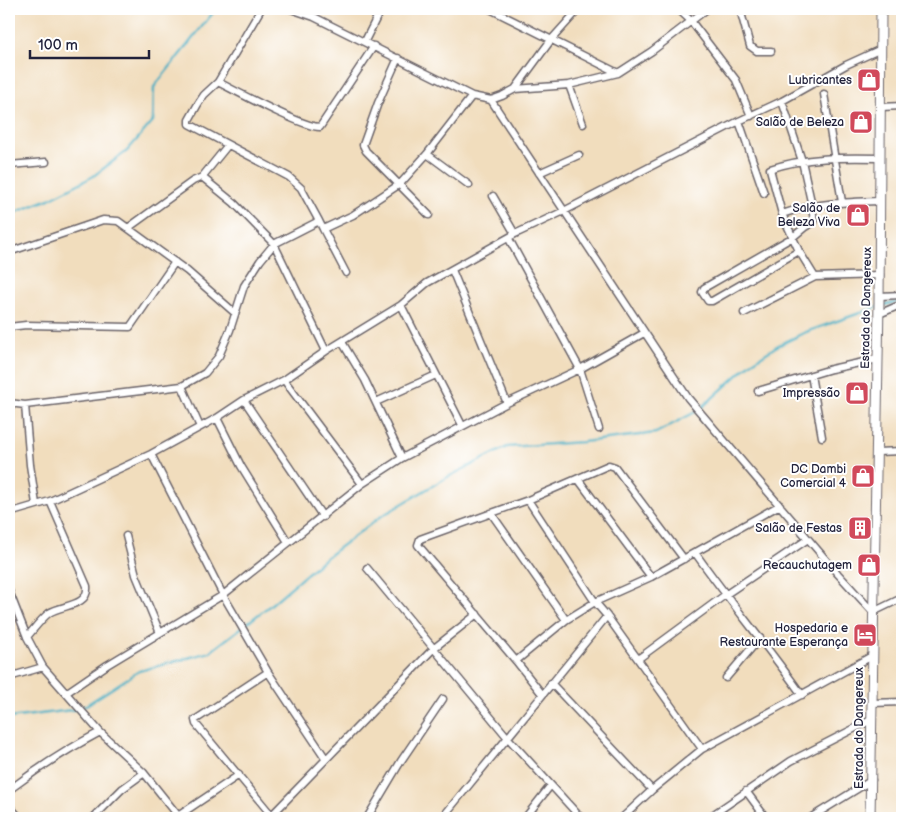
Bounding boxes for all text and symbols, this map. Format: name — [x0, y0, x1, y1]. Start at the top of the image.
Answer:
scale bar — [30, 28, 149, 60]
text: 100 m — [38, 36, 78, 55]
shop icon: Lubricantes — [856, 67, 882, 93]
place label: Lubricantes — [788, 73, 852, 88]
shop icon: Salão de Beleza — [848, 109, 874, 135]
place label: Salão de Beleza — [756, 115, 844, 130]
place label: Salão de Beleza Viva — [777, 201, 840, 230]
shop icon: Salão de Beleza Viva — [845, 202, 871, 228]
street label: Estrada do Dangereux — [858, 247, 875, 369]
shop icon: Impressão — [844, 380, 870, 406]
place label: Impressão — [783, 386, 840, 401]
place label: DC Dambi Comercial 4 — [780, 462, 847, 491]
shop icon: DC Dambi Comercial 4 — [850, 463, 876, 489]
building icon: Salão de Festas — [847, 515, 873, 541]
place label: Salão de Festas — [755, 521, 842, 536]
shop icon: Recauchutagem — [856, 552, 882, 578]
place label: Recauchutagem — [763, 558, 852, 573]
place label: Hospedaria e Restaurante Esperança — [720, 621, 848, 650]
hotel icon: Hospedaria e Restaurante Esperança — [852, 622, 878, 648]
street label: Estrada do Dangereux — [852, 667, 867, 789]

